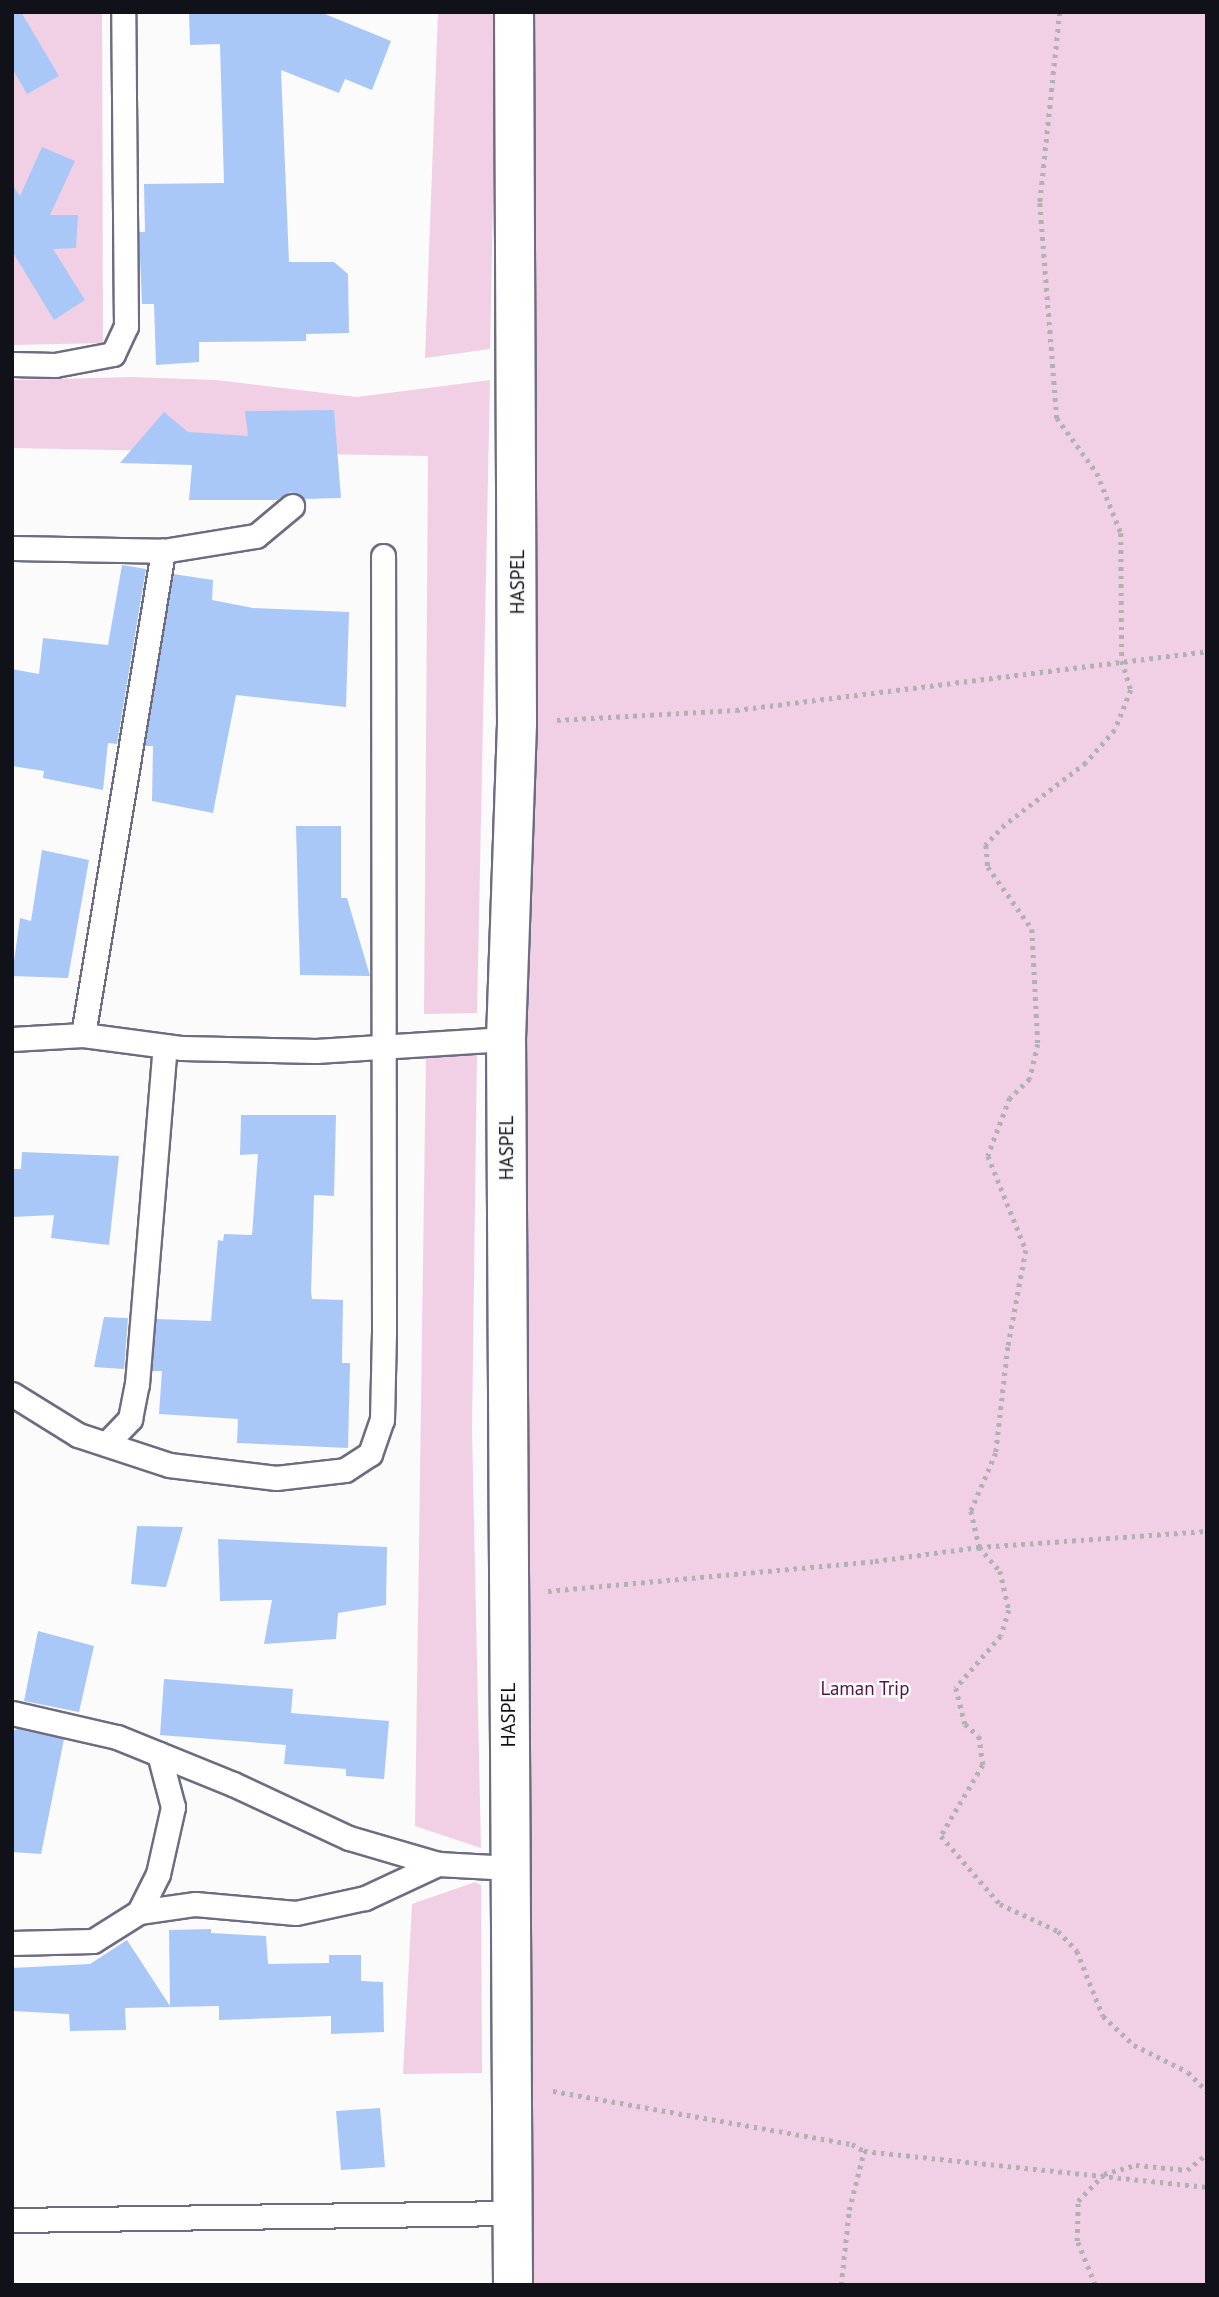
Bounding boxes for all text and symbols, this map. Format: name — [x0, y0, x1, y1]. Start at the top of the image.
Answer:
street label: HASPEL — [507, 550, 529, 614]
street label: HASPEL — [496, 1116, 518, 1180]
park label: Laman Trip — [820, 1678, 910, 1700]
street label: HASPEL — [498, 1683, 520, 1747]

